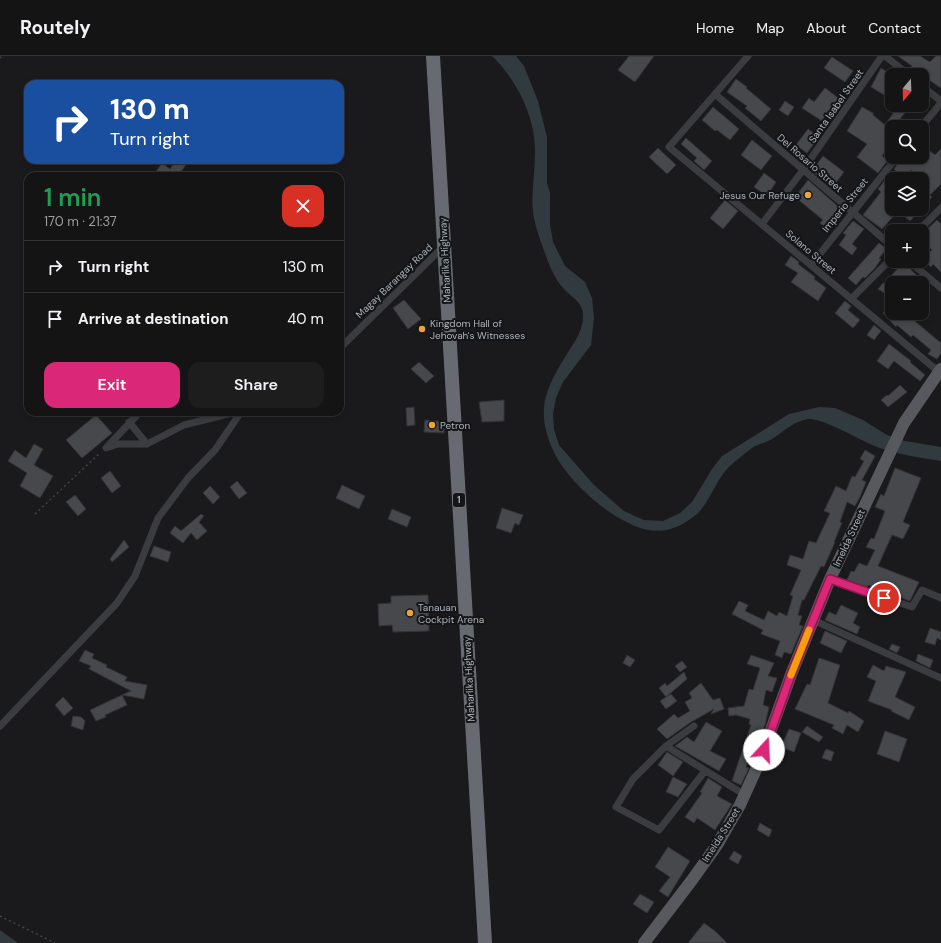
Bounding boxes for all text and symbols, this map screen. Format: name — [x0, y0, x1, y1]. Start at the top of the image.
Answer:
text: Routely — [20, 15, 91, 40]
text: Home — [696, 19, 734, 37]
text: Map — [756, 19, 784, 37]
text: About — [806, 19, 846, 37]
text: Contact — [868, 19, 921, 37]
street label: Santa Isabel Street — [806, 67, 866, 145]
north arrow — [885, 68, 929, 112]
map controls — [885, 68, 929, 320]
text: 130 m — [110, 91, 190, 128]
icon: right — [44, 96, 96, 148]
button: search — [885, 120, 929, 164]
text: Turn right — [110, 127, 190, 151]
street label: Del Rosario Street — [775, 131, 845, 195]
button: layers — [885, 172, 929, 216]
street label: Imperio Street — [819, 175, 871, 235]
text: 1 min — [44, 182, 101, 213]
button: close — [282, 185, 324, 227]
place label: Jesus Our Refuge — [720, 189, 800, 202]
marker: Jesus Our Refuge — [803, 190, 813, 200]
text: 170 m · 21:37 — [44, 213, 117, 230]
street label: Maharlika Highway — [436, 217, 454, 303]
button: + — [885, 224, 929, 268]
street label: Solano Street — [783, 227, 839, 277]
street label: Magay Barangay Road — [353, 241, 435, 321]
icon: right — [44, 256, 66, 278]
text: Turn right — [78, 257, 149, 277]
text: 130 m — [283, 257, 324, 277]
button: − — [885, 276, 929, 320]
icon: arrive — [44, 308, 66, 330]
text: Arrive at destination — [78, 309, 229, 329]
text: 40 m — [287, 309, 324, 329]
place label: Kingdom Hall of Jehovah's Witnesses — [430, 317, 525, 342]
marker: Kingdom Hall of Jehovah's Witnesses — [417, 324, 427, 334]
button: Exit — [44, 362, 180, 408]
button: Share — [188, 362, 324, 408]
place label: Petron — [440, 419, 470, 432]
marker: Petron — [427, 420, 437, 430]
road number: 1 — [453, 493, 465, 507]
street label: Imelda Street — [830, 507, 868, 569]
pin — [867, 581, 901, 615]
icon: arrive — [873, 587, 895, 609]
place label: Tanauan Cockpit Arena — [418, 601, 484, 626]
marker: Tanauan Cockpit Arena — [405, 608, 415, 618]
street label: Maharlika Highway — [460, 636, 478, 722]
position arrow — [743, 729, 785, 771]
street label: Imelda Street — [699, 805, 743, 865]

